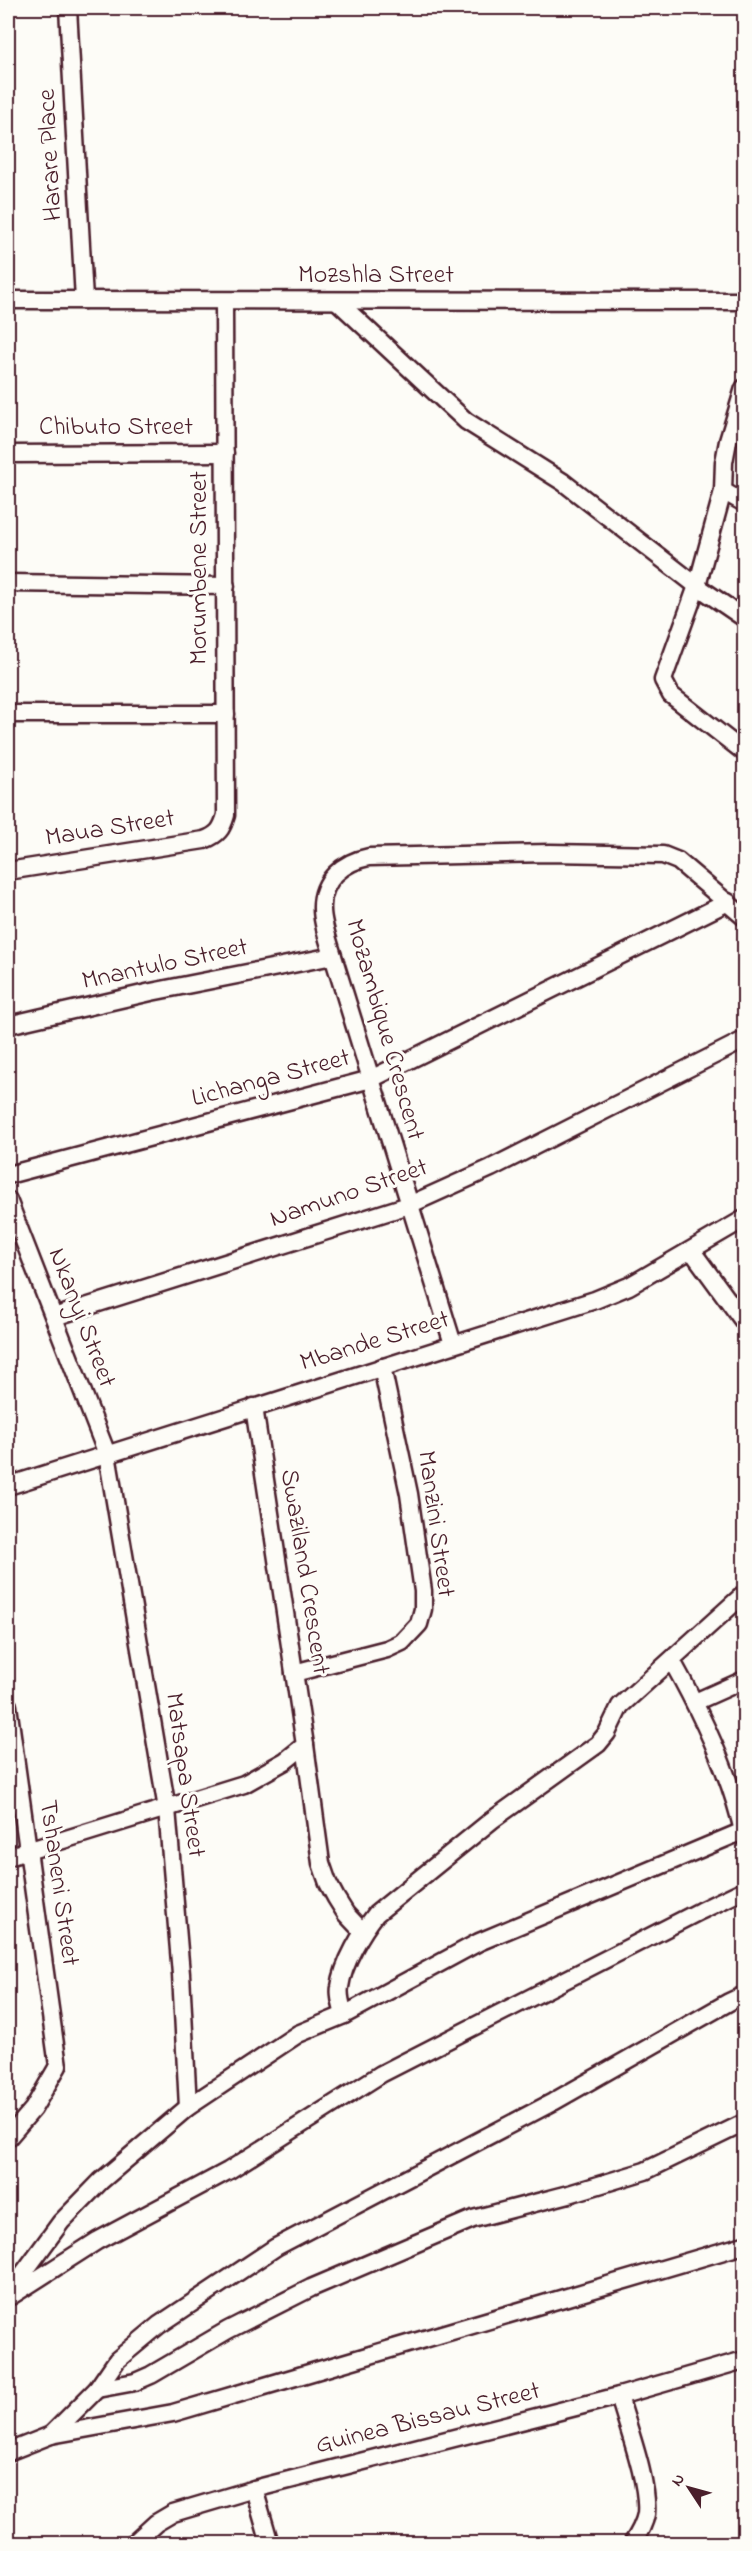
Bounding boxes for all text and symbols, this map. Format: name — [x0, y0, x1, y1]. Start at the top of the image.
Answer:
street label: Harare Place — [29, 87, 73, 222]
street label: Mozshla Street — [298, 257, 454, 295]
street label: Chibuto Street — [39, 409, 193, 447]
street label: Morumbene Street — [181, 471, 219, 665]
street label: Maua Street — [42, 800, 178, 858]
street label: Mozambique Crescent — [334, 915, 434, 1145]
street label: Mnantulo Street — [78, 929, 252, 1001]
street label: Lichanga Street — [187, 1040, 355, 1118]
street label: Namuno Street — [265, 1149, 433, 1239]
street label: Nkanyi Street — [37, 1243, 125, 1394]
street label: Mbande Street — [295, 1301, 455, 1383]
street label: Manzini Street — [406, 1448, 464, 1600]
street label: Swaziland Crescent — [269, 1466, 339, 1678]
street label: Matsapa Street — [154, 1690, 214, 1860]
street label: Tshaneni Street — [28, 1798, 88, 1969]
street label: Guinea Bissau Street — [312, 2373, 545, 2465]
north arrow — [659, 2458, 719, 2518]
text: N — [666, 2469, 691, 2492]

